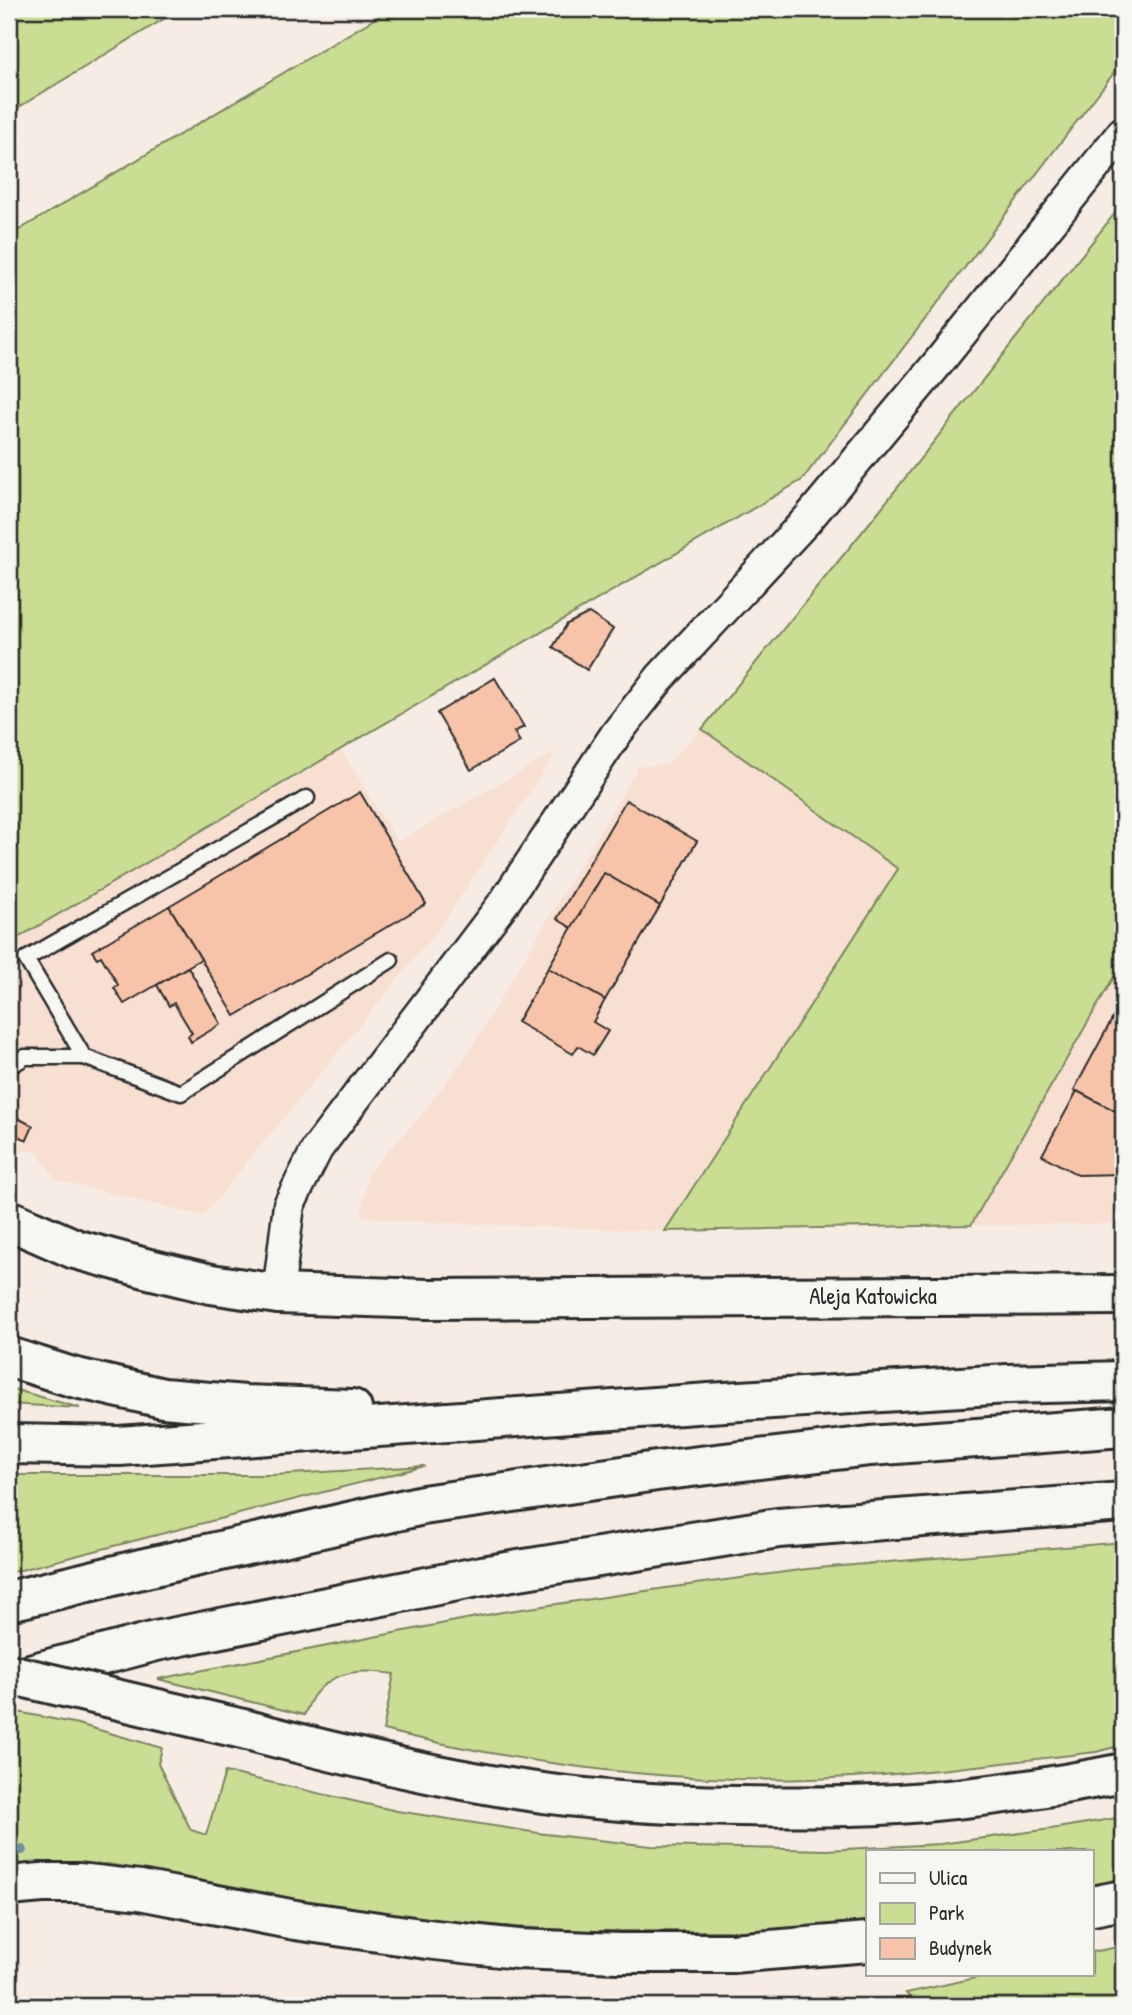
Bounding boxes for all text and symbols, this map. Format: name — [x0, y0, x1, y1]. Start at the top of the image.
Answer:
street label: Aleja Katowicka — [809, 1280, 937, 1311]
legend — [866, 1850, 1094, 1976]
text: Ulica — [929, 1863, 967, 1892]
text: Park — [929, 1898, 964, 1927]
text: Budynek — [929, 1933, 992, 1962]

